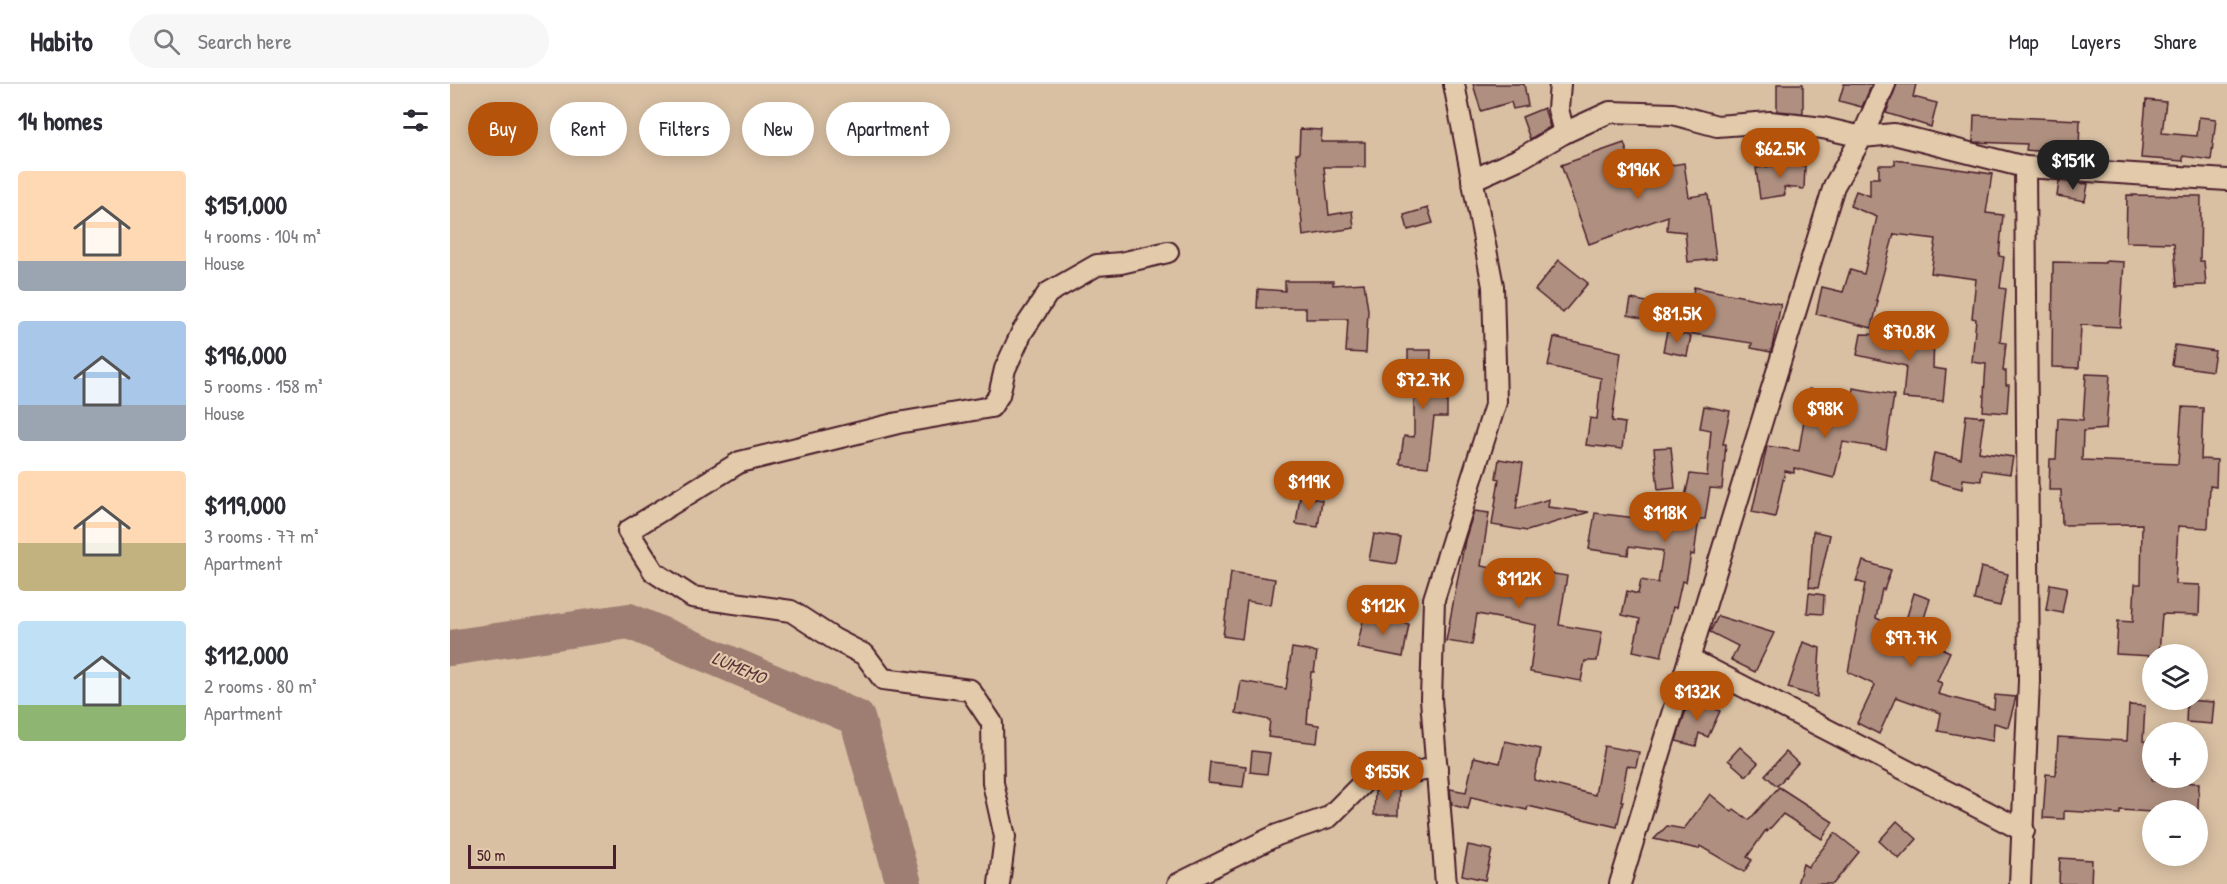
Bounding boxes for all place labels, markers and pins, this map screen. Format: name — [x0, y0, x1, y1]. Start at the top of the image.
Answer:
pin: $62.5K — [1731, 128, 1829, 179]
pin: $151K — [2031, 140, 2115, 191]
pin: $196K — [1596, 149, 1680, 200]
pin: $81.5K — [1628, 293, 1726, 344]
pin: $70.8K — [1860, 311, 1958, 362]
pin: $72.7K — [1374, 359, 1472, 410]
pin: $98K — [1789, 388, 1861, 439]
pin: $119K — [1267, 461, 1351, 512]
pin: $118K — [1623, 492, 1707, 543]
pin: $112K — [1477, 558, 1561, 609]
pin: $112K — [1341, 585, 1425, 636]
pin: $97.7K — [1862, 617, 1960, 668]
pin: $132K — [1655, 671, 1739, 722]
pin: $155K — [1345, 751, 1429, 802]

